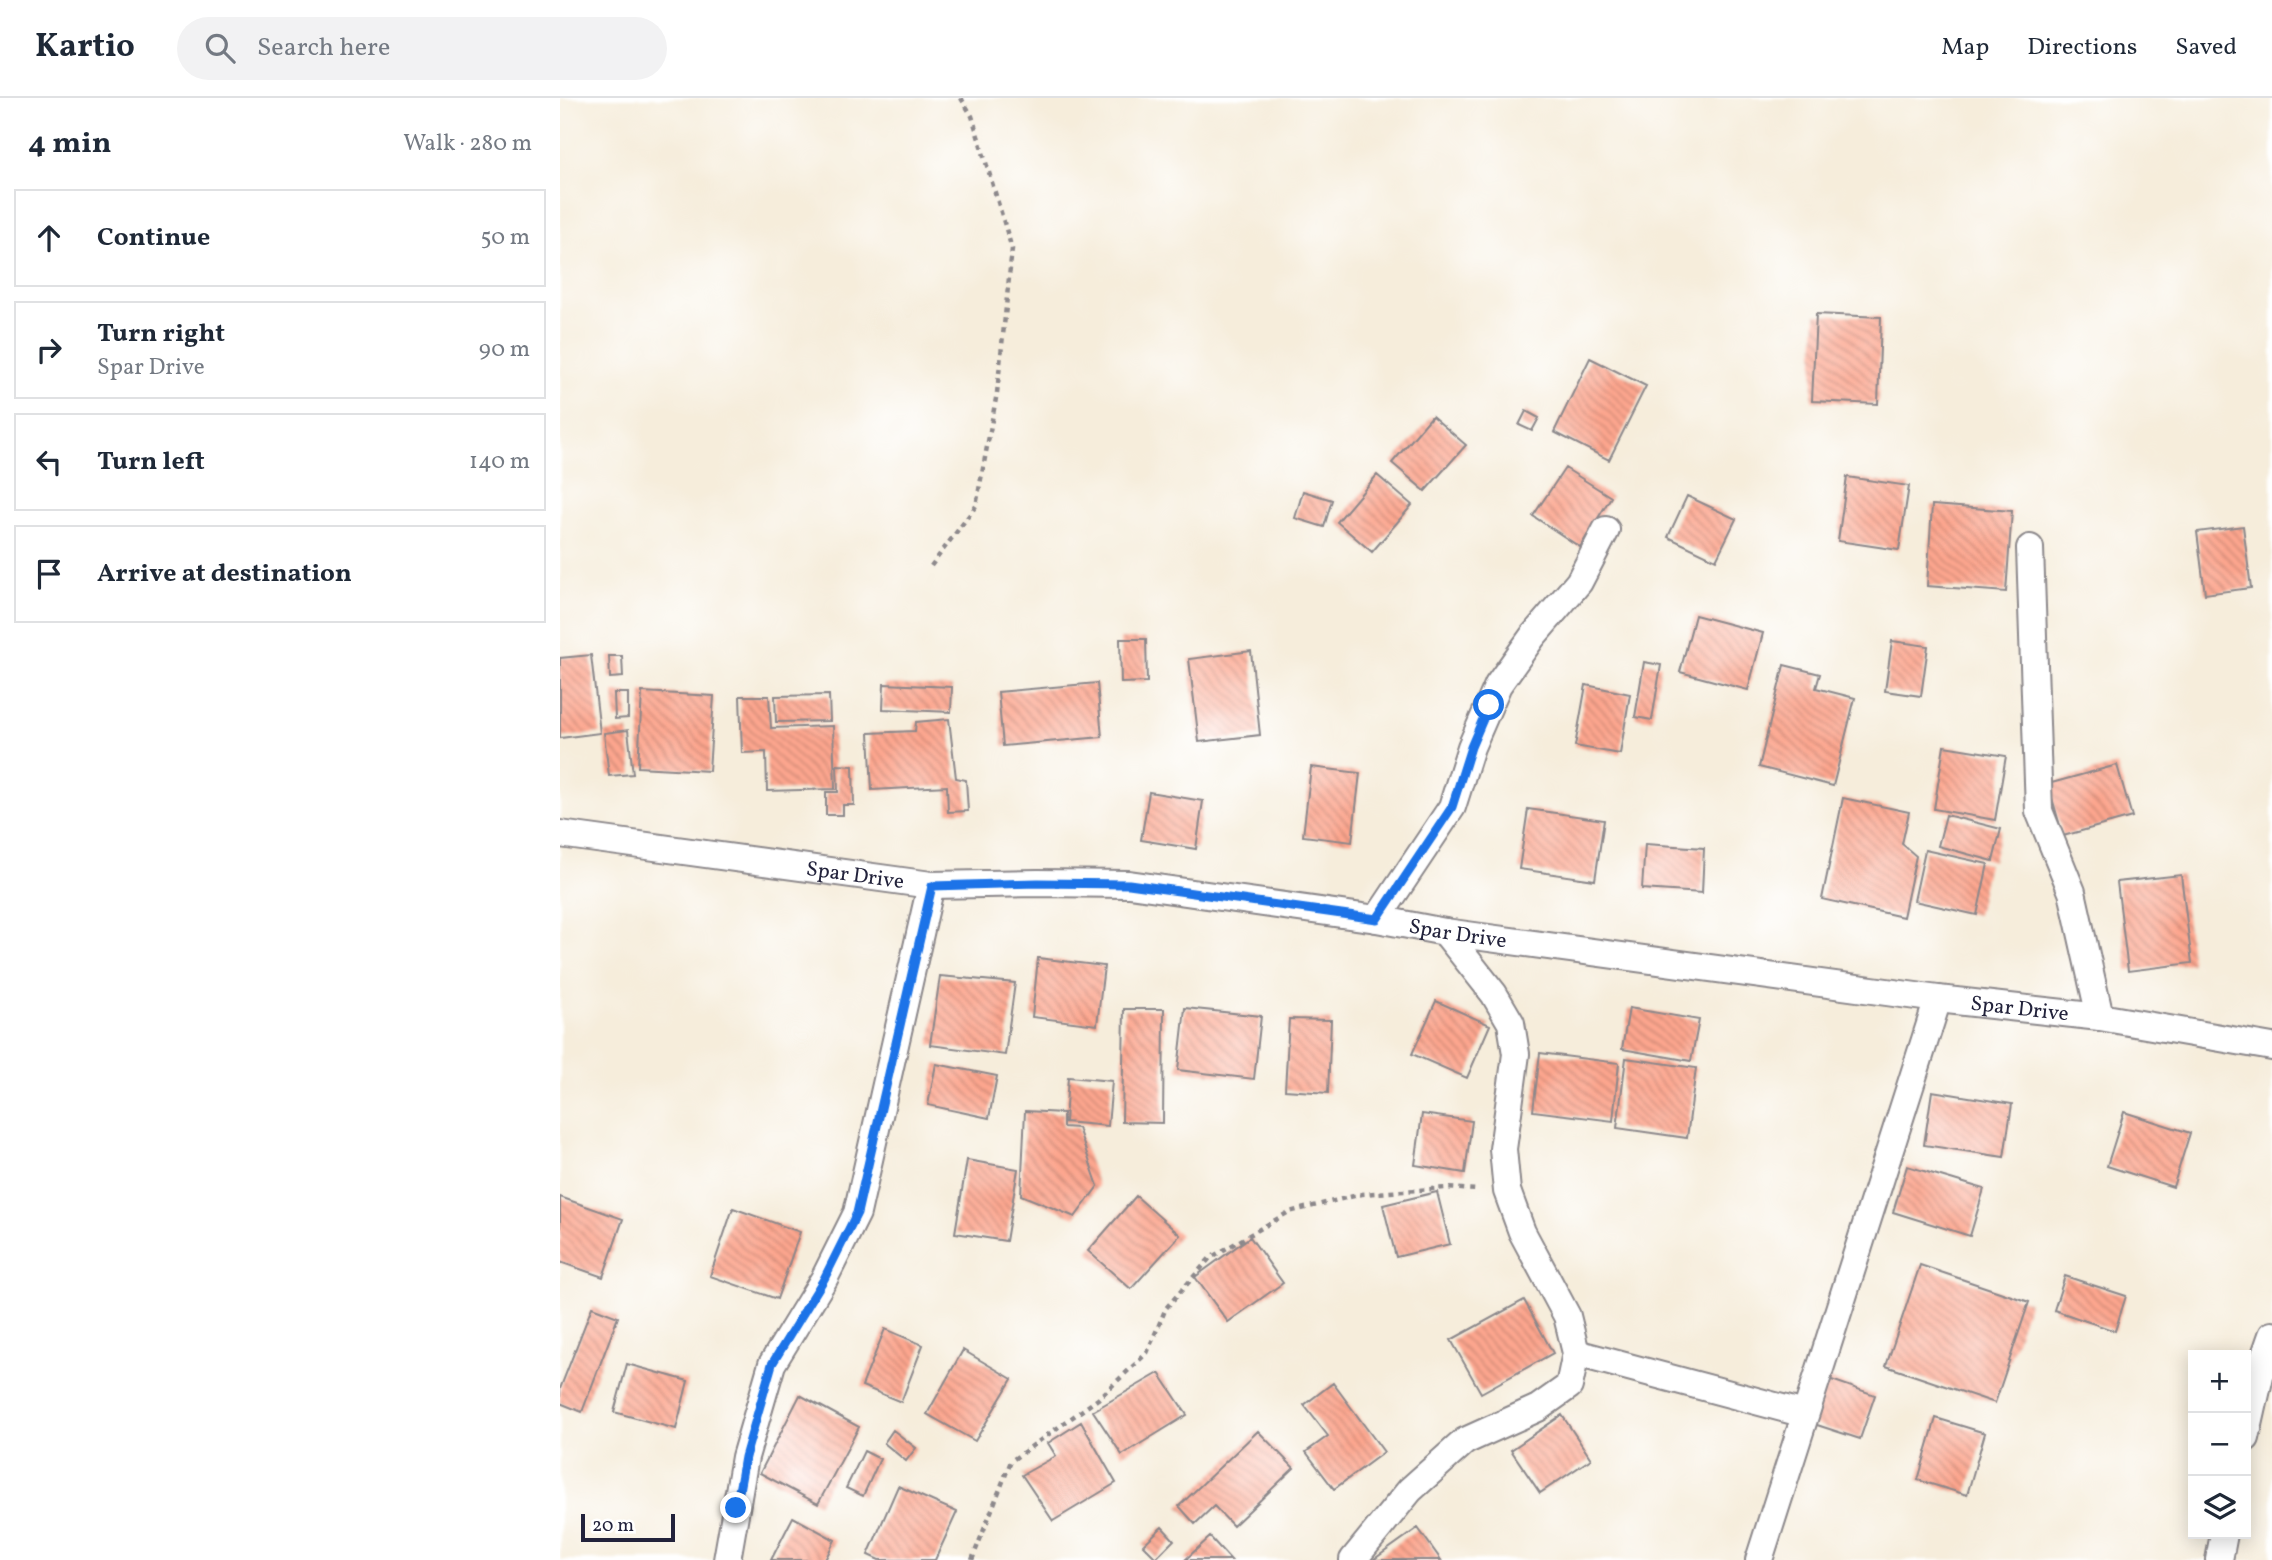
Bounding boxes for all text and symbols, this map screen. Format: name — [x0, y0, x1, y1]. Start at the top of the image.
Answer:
search box — [177, 17, 667, 80]
text: Kartio — [35, 25, 135, 71]
icon: search — [201, 29, 239, 67]
text: Search here — [257, 30, 390, 66]
text: Map — [1941, 31, 1989, 65]
text: Directions — [2027, 31, 2137, 65]
text: Saved — [2175, 31, 2237, 65]
text: 4 min — [28, 123, 112, 165]
text: Walk · 280 m — [403, 128, 532, 160]
icon: ahead — [30, 219, 68, 257]
text: Continue — [97, 220, 210, 256]
text: 50 m — [481, 222, 530, 254]
text: Turn right — [97, 316, 225, 352]
icon: right — [30, 331, 68, 369]
text: 90 m — [479, 334, 530, 366]
text: Spar Drive — [97, 352, 205, 384]
icon: left — [30, 443, 68, 481]
text: Turn left — [97, 444, 205, 480]
text: 140 m — [469, 446, 530, 478]
icon: arrive — [30, 555, 68, 593]
text: Arrive at destination — [97, 556, 352, 592]
route start — [1473, 689, 1504, 720]
street label: Spar Drive — [804, 855, 906, 897]
street label: Spar Drive — [1406, 912, 1508, 956]
street label: Spar Drive — [1969, 990, 2070, 1029]
map controls — [2188, 1350, 2251, 1539]
button: + — [2188, 1350, 2251, 1413]
button: − — [2188, 1413, 2251, 1476]
button: layers — [2188, 1476, 2251, 1539]
route end — [720, 1492, 751, 1523]
scale bar — [581, 1511, 676, 1543]
text: 20 m — [592, 1513, 634, 1539]

